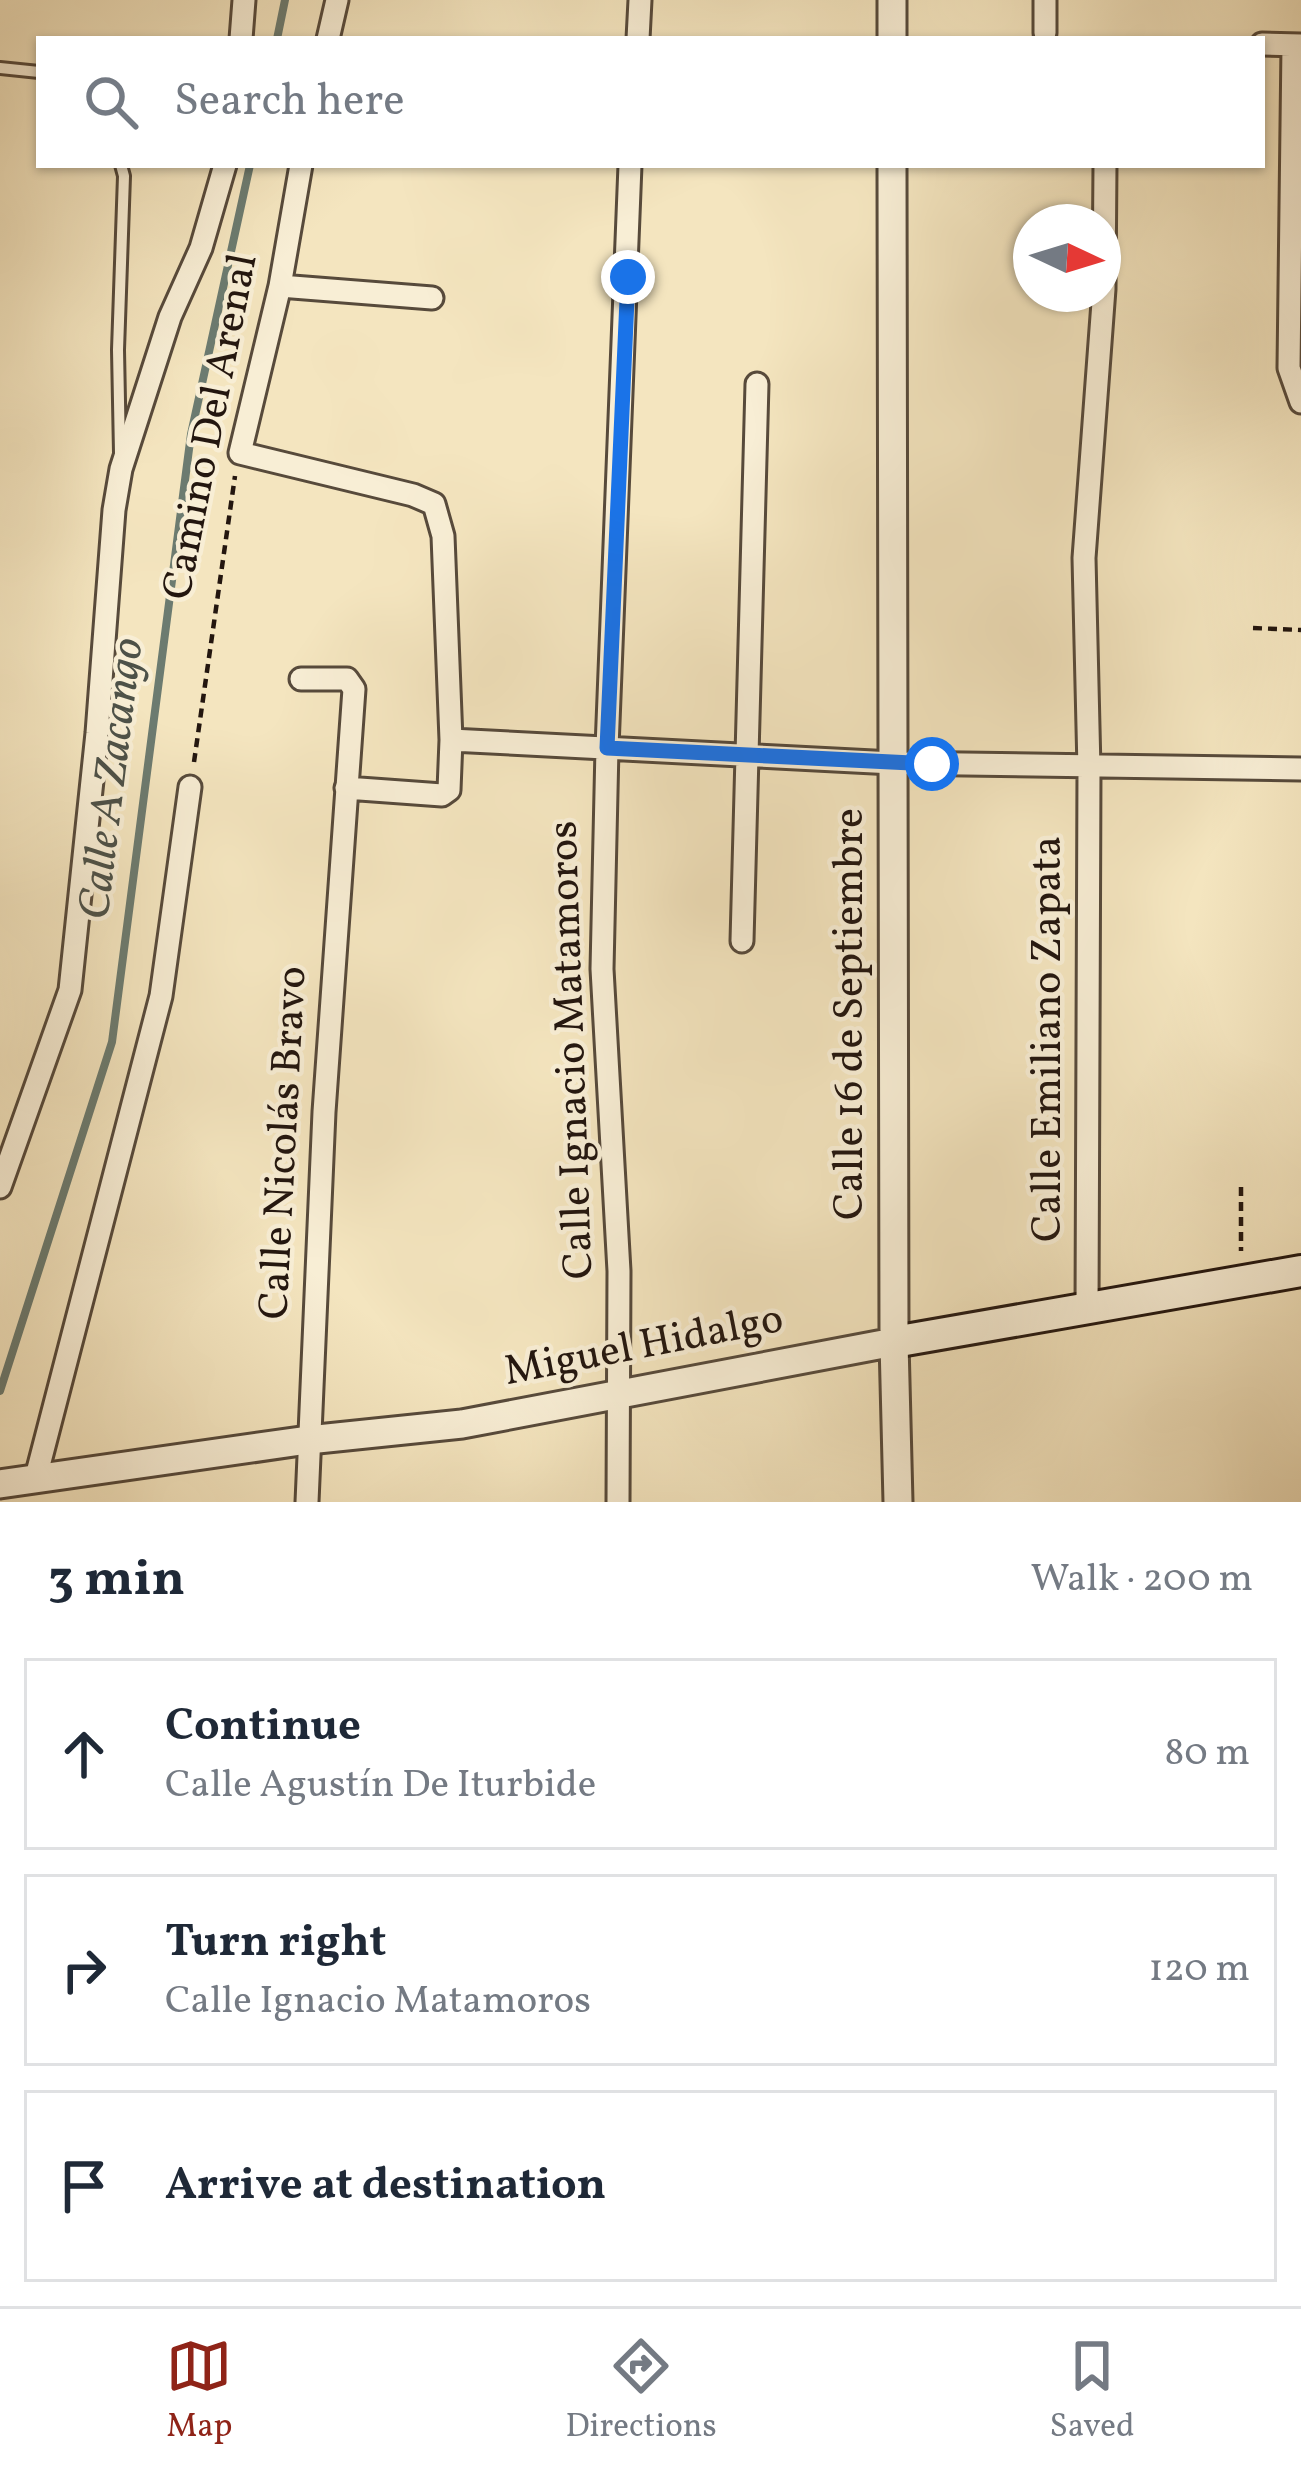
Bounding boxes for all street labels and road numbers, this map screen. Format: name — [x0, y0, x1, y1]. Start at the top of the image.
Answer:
street label: Camino Del Arenal — [150, 249, 274, 605]
street label: Calle 16 de Septiembre — [822, 808, 881, 1220]
street label: Calle Ignacio Matamoros — [536, 820, 610, 1280]
street label: Calle Emiliano Zapata — [1020, 836, 1079, 1242]
street label: Calle Nicolás Bravo — [246, 965, 324, 1321]
street label: Miguel Hidalgo — [499, 1291, 789, 1403]

